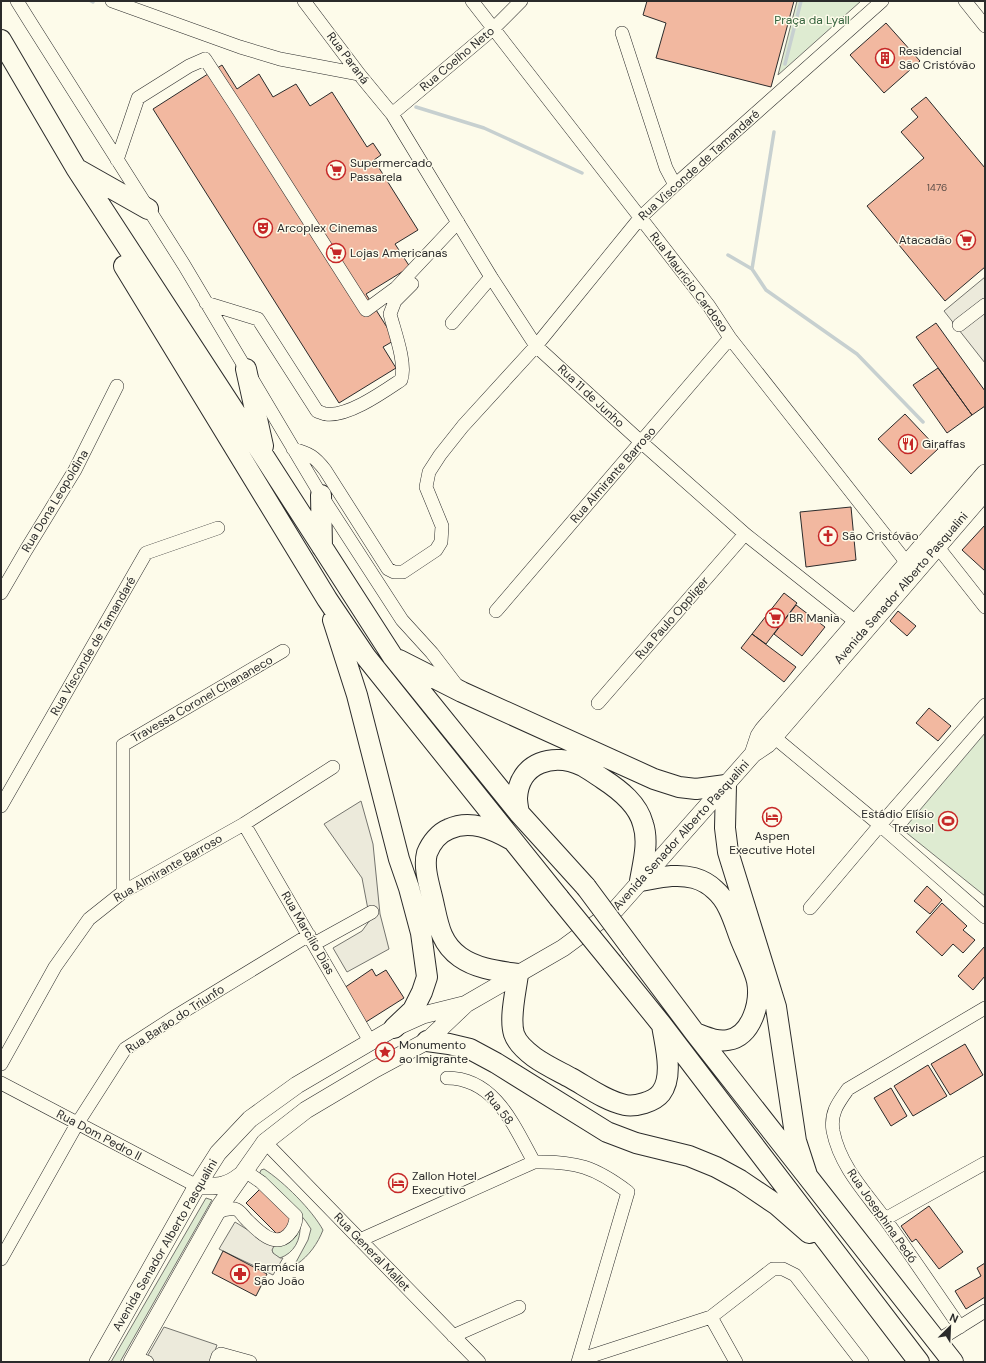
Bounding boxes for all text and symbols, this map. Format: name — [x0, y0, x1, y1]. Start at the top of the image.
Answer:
park label: Praça da Lyall — [774, 12, 850, 28]
street label: Rua Coelho Neto — [416, 23, 498, 95]
street label: Rua Paraná — [323, 29, 373, 87]
place label: Residencial São Cristóvão — [899, 43, 976, 73]
building icon: Residencial São Cristóvão — [874, 47, 896, 69]
street label: Rua Visconde de Tamandaré — [635, 106, 763, 224]
place label: Supermercado Passarela — [350, 155, 432, 185]
supermarket icon: Supermercado Passarela — [325, 159, 347, 181]
house number: 1476 — [927, 181, 947, 194]
theatre icon: Arcoplex Cinemas — [252, 217, 274, 239]
place label: Arcoplex Cinemas — [277, 220, 377, 236]
street label: Rua Maurício Cardoso — [646, 229, 732, 335]
supermarket icon: Atacadão — [955, 229, 977, 251]
place label: Atacadão — [899, 232, 952, 248]
supermarket icon: Lojas Americanas — [325, 242, 347, 264]
place label: Lojas Americanas — [350, 245, 447, 261]
street label: Rua 11 de Junho — [554, 361, 628, 431]
street label: Rua Almirante Barroso — [567, 423, 659, 527]
restaurant icon: Giraffas — [897, 433, 919, 455]
place label: Giraffas — [922, 436, 965, 452]
street label: Rua Dona Leopoldina — [18, 447, 92, 555]
street label: Avenida Senador Alberto Pasqualini — [831, 509, 972, 667]
church icon: São Cristóvão — [817, 525, 839, 547]
place label: São Cristóvão — [842, 528, 919, 544]
street label: Rua Visconde de Tamandaré — [47, 573, 140, 718]
street label: Rua Paulo Oppliger — [632, 573, 713, 663]
supermarket icon: BR Mania — [764, 607, 786, 629]
place label: BR Mania — [789, 610, 839, 626]
street label: Travessa Coronel Chananeco — [128, 652, 276, 746]
street label: Avenida Senador Alberto Pasqualini — [609, 757, 753, 913]
hotel icon: Aspen Executive Hotel — [761, 806, 783, 828]
place label: Estádio Elísio Trevisol — [861, 806, 934, 836]
sports icon: Estádio Elísio Trevisol — [937, 810, 959, 832]
place label: Aspen Executive Hotel — [729, 828, 815, 858]
street label: Rua Almirante Barroso — [111, 830, 225, 906]
street label: Rua Marcílio Dias — [278, 888, 338, 978]
street label: Rua Barão do Triunfo — [123, 981, 227, 1057]
place label: Monumento ao Imigrante — [399, 1037, 468, 1067]
place icon: Monumento ao Imigrante — [374, 1041, 396, 1063]
street label: Rua 58 — [481, 1088, 517, 1128]
street label: Rua Dom Pedro II — [54, 1106, 144, 1164]
street label: Avenida Senador Alberto Pasqualini — [109, 1156, 221, 1334]
street label: Rua Josephina Pedó — [843, 1166, 921, 1266]
place label: Zallon Hotel Executivo — [412, 1168, 477, 1198]
hotel icon: Zallon Hotel Executivo — [387, 1172, 409, 1194]
street label: Rua General Mallet — [330, 1209, 414, 1295]
place label: Farmácia São João — [254, 1259, 305, 1289]
pharmacy icon: Farmácia São João — [229, 1263, 251, 1285]
north arrow — [930, 1307, 970, 1347]
text: N — [948, 1310, 961, 1326]

